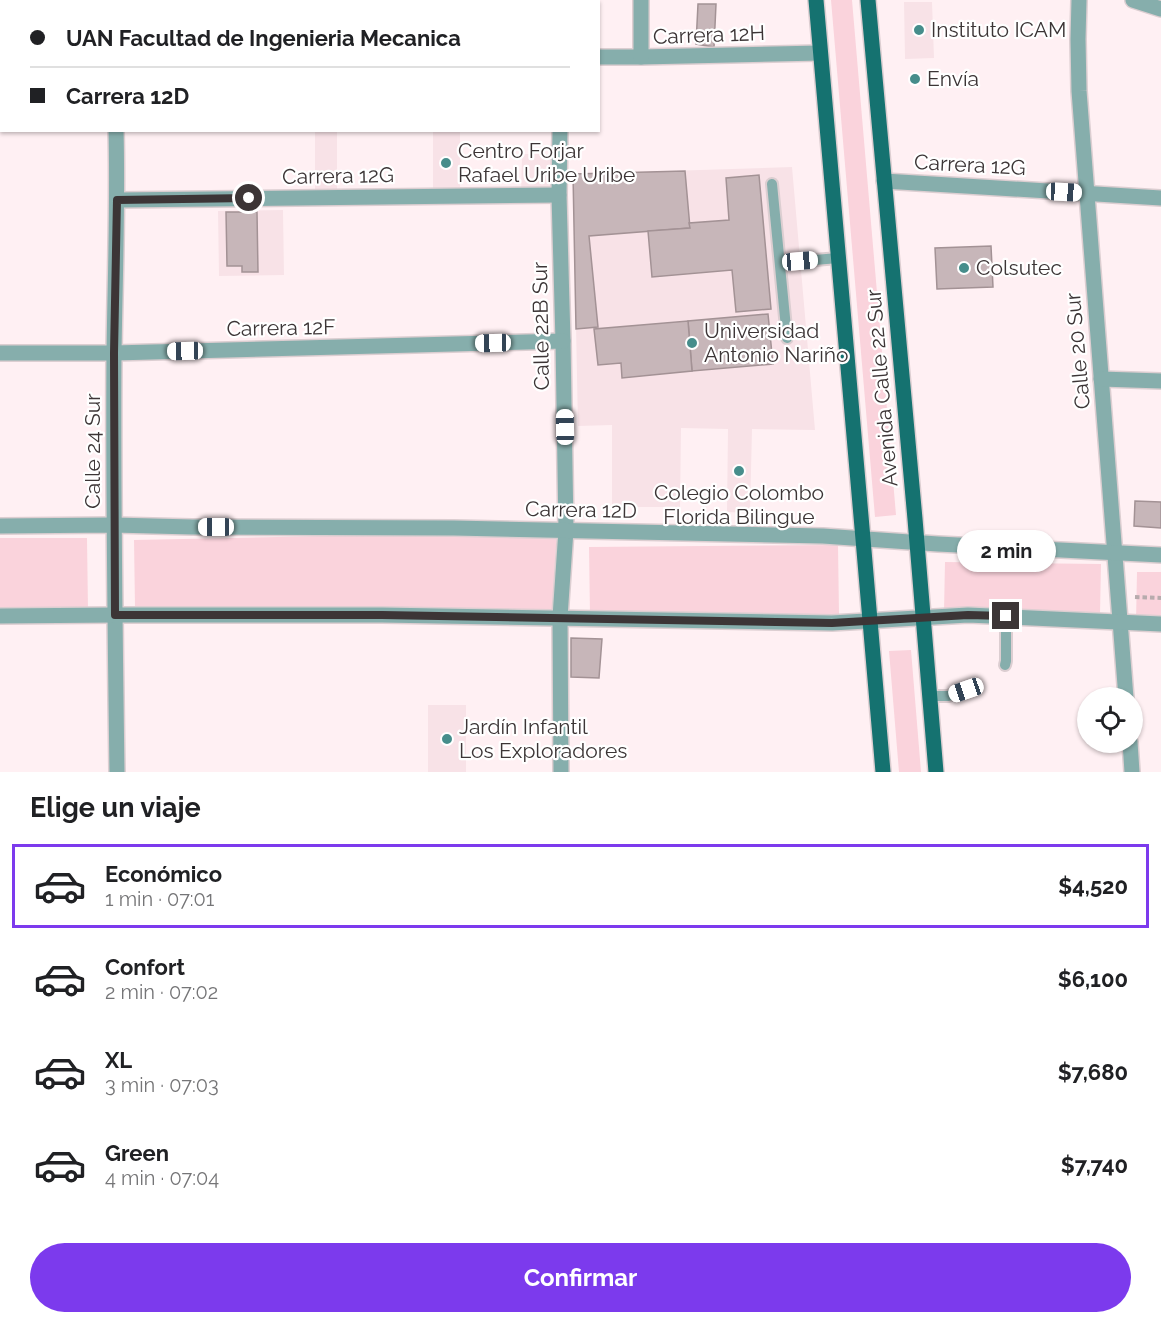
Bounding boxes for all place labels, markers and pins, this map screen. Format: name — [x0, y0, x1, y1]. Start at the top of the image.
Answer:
place label: Instituto ICAM — [931, 17, 1066, 42]
marker: Instituto ICAM — [912, 23, 926, 37]
place label: Envía — [927, 66, 979, 91]
marker: Envía — [908, 72, 922, 86]
place label: Centro Forjar Rafael Uribe Uribe — [458, 138, 635, 187]
marker: Centro Forjar Rafael Uribe Uribe — [439, 156, 453, 170]
place label: Colsutec — [976, 255, 1062, 280]
marker: Colsutec — [957, 261, 971, 275]
place label: Universidad Antonio Nariño — [704, 318, 849, 367]
marker: Universidad Antonio Nariño — [685, 336, 699, 350]
marker: Colegio Colombo Florida Bilingue — [732, 464, 746, 478]
place label: Colegio Colombo Florida Bilingue — [654, 480, 824, 529]
place label: Jardín Infantil Los Exploradores — [459, 714, 627, 763]
marker: Jardín Infantil Los Exploradores — [440, 732, 454, 746]

